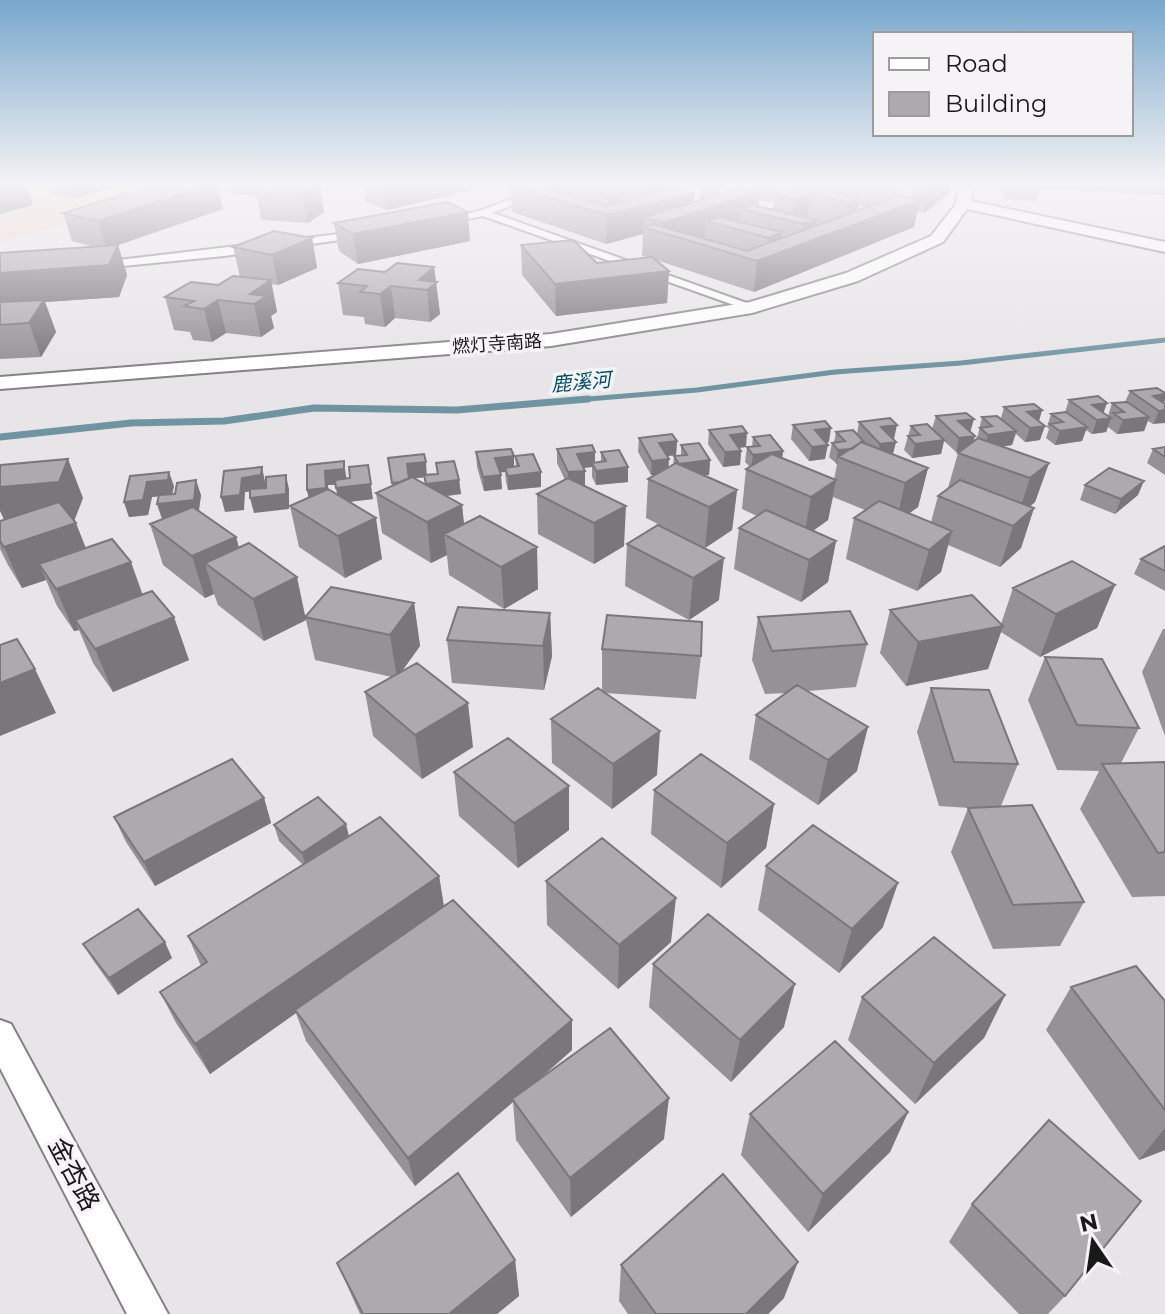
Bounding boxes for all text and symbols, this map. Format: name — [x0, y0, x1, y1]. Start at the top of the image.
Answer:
legend — [873, 32, 1133, 136]
text: Road — [945, 49, 1008, 78]
text: Building — [945, 89, 1048, 118]
street label: 燃灯寺南路 — [451, 330, 543, 358]
water label: 鹿溪河 — [550, 367, 616, 397]
street label: 金杏路 — [42, 1132, 106, 1216]
north arrow — [1053, 1202, 1133, 1282]
text: N — [1077, 1208, 1100, 1238]

